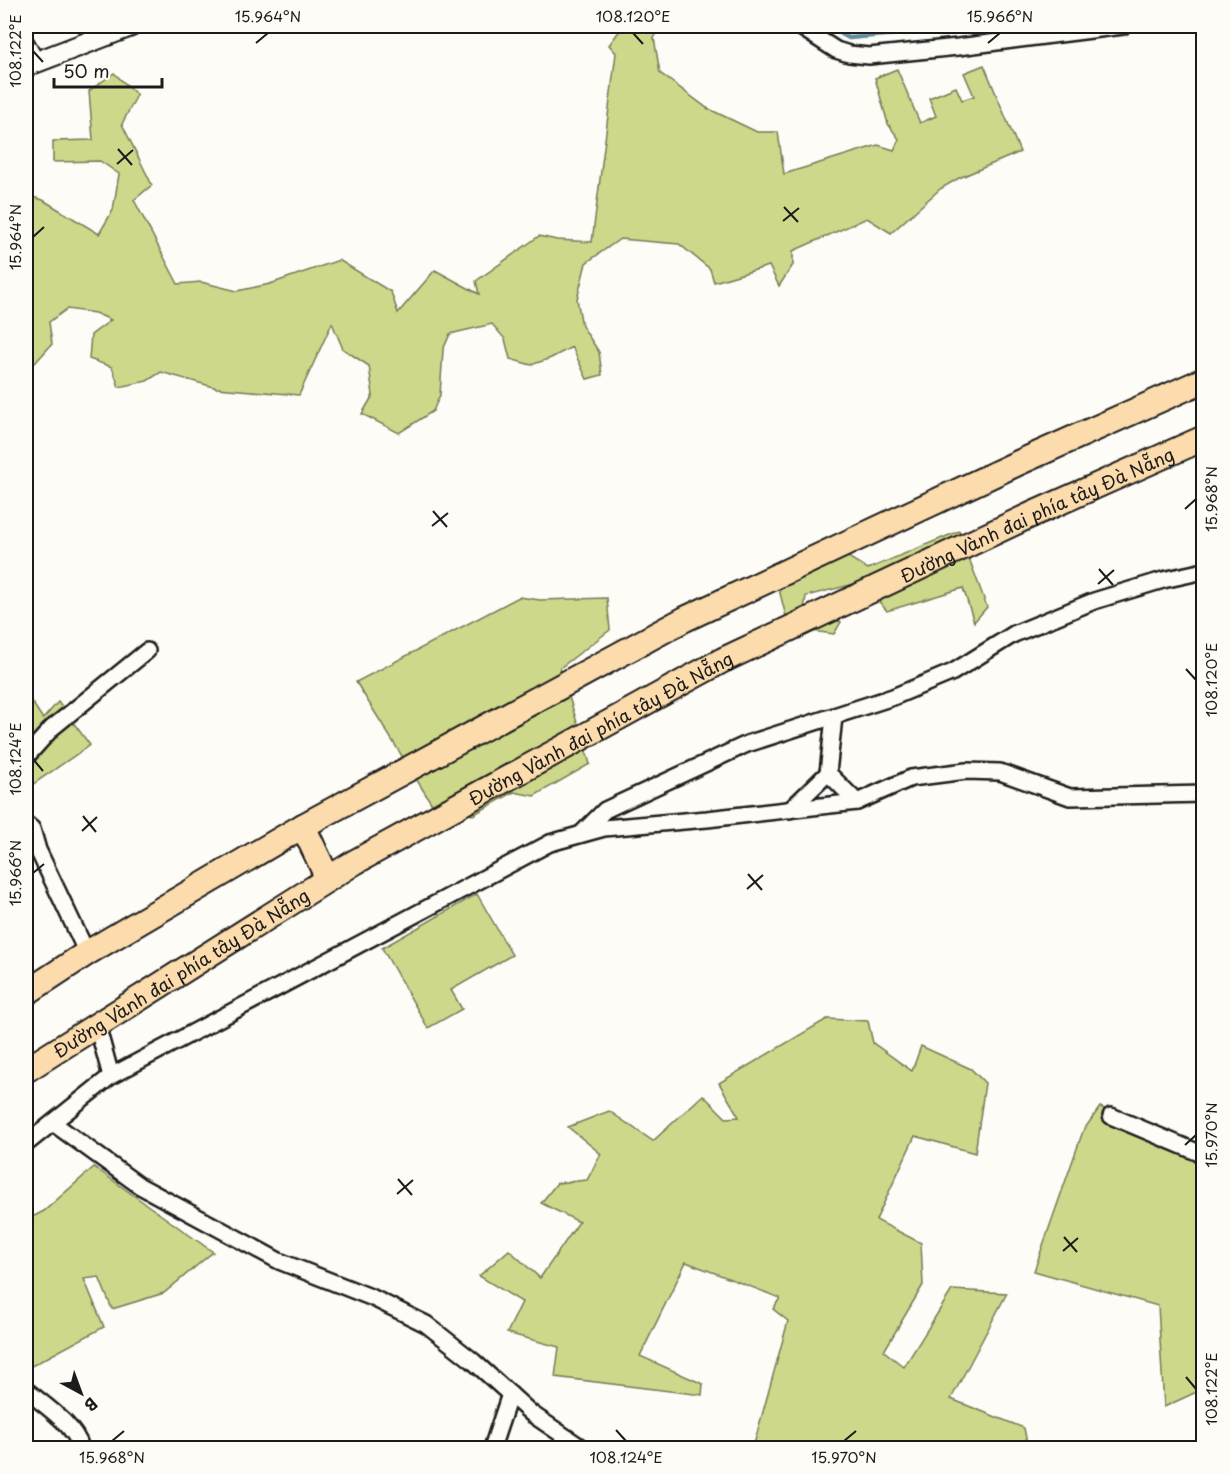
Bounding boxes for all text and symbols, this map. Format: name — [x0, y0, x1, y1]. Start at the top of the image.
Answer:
text: 15.964°N — [235, 4, 301, 27]
text: 108.120°E — [596, 4, 670, 27]
text: 15.966°N — [967, 4, 1033, 27]
text: 108.122°E — [3, 14, 26, 88]
scale bar — [54, 51, 162, 89]
text: 50 m — [63, 57, 110, 84]
text: 15.964°N — [3, 204, 26, 270]
street label: Đường Vành đai phía tây Đà Nẵng — [895, 440, 1178, 588]
text: 15.968°N — [1199, 466, 1222, 532]
text: 108.120°E — [1199, 643, 1222, 717]
street label: Đường Vành đai phía tây Đà Nẵng — [463, 644, 737, 811]
text: 108.124°E — [3, 722, 26, 796]
text: 15.966°N — [3, 840, 26, 906]
street label: Đường Vành đai phía tây Đà Nẵng — [47, 881, 314, 1063]
text: 15.970°N — [1199, 1102, 1222, 1168]
text: 108.122°E — [1199, 1352, 1222, 1426]
north arrow — [51, 1363, 111, 1423]
text: B — [79, 1392, 104, 1418]
text: 15.968°N — [79, 1445, 145, 1468]
text: 108.124°E — [589, 1445, 663, 1468]
text: 15.970°N — [811, 1445, 877, 1468]

